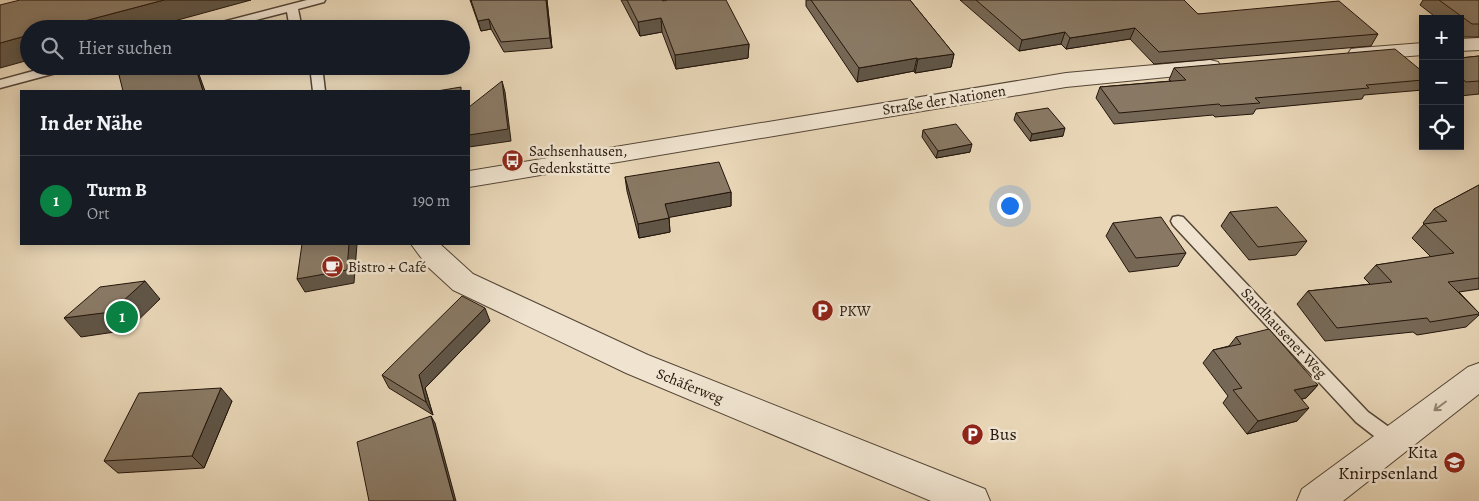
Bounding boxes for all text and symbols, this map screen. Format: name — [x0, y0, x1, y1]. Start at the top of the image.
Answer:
map controls — [1419, 15, 1464, 150]
button: + — [1419, 15, 1464, 60]
search box — [20, 20, 470, 75]
icon: search — [38, 34, 66, 62]
text: Hier suchen — [78, 35, 172, 61]
button: − — [1419, 60, 1464, 105]
street label: Straße der Nationen — [881, 80, 1007, 120]
button: locate — [1419, 105, 1464, 150]
text: In der Nähe — [40, 109, 142, 137]
place label: Sachsenhausen, Gedenkstätte — [529, 141, 627, 178]
bus stop icon: Sachsenhausen, Gedenkstätte — [501, 148, 525, 172]
text: Turm B — [87, 177, 147, 203]
text: 1 — [53, 190, 59, 212]
text: 190 m — [412, 190, 450, 212]
your location — [997, 193, 1023, 219]
text: Ort — [87, 203, 109, 225]
cafe icon: Bistro + Café — [320, 255, 344, 279]
place label: Bistro + Café — [348, 257, 427, 277]
street label: Sandhausener Weg — [1237, 283, 1332, 383]
pin: 1 — [106, 298, 138, 336]
parking icon: PKW — [811, 299, 835, 323]
place label: PKW — [839, 301, 871, 321]
street label: Schäferweg — [653, 363, 727, 409]
one-way arrow — [1434, 400, 1447, 411]
parking icon: Bus — [961, 422, 985, 446]
place label: Bus — [989, 422, 1017, 446]
place label: Kita Knirpsenland — [1338, 440, 1439, 485]
school or university icon: Kita Knirpsenland — [1442, 450, 1466, 474]

